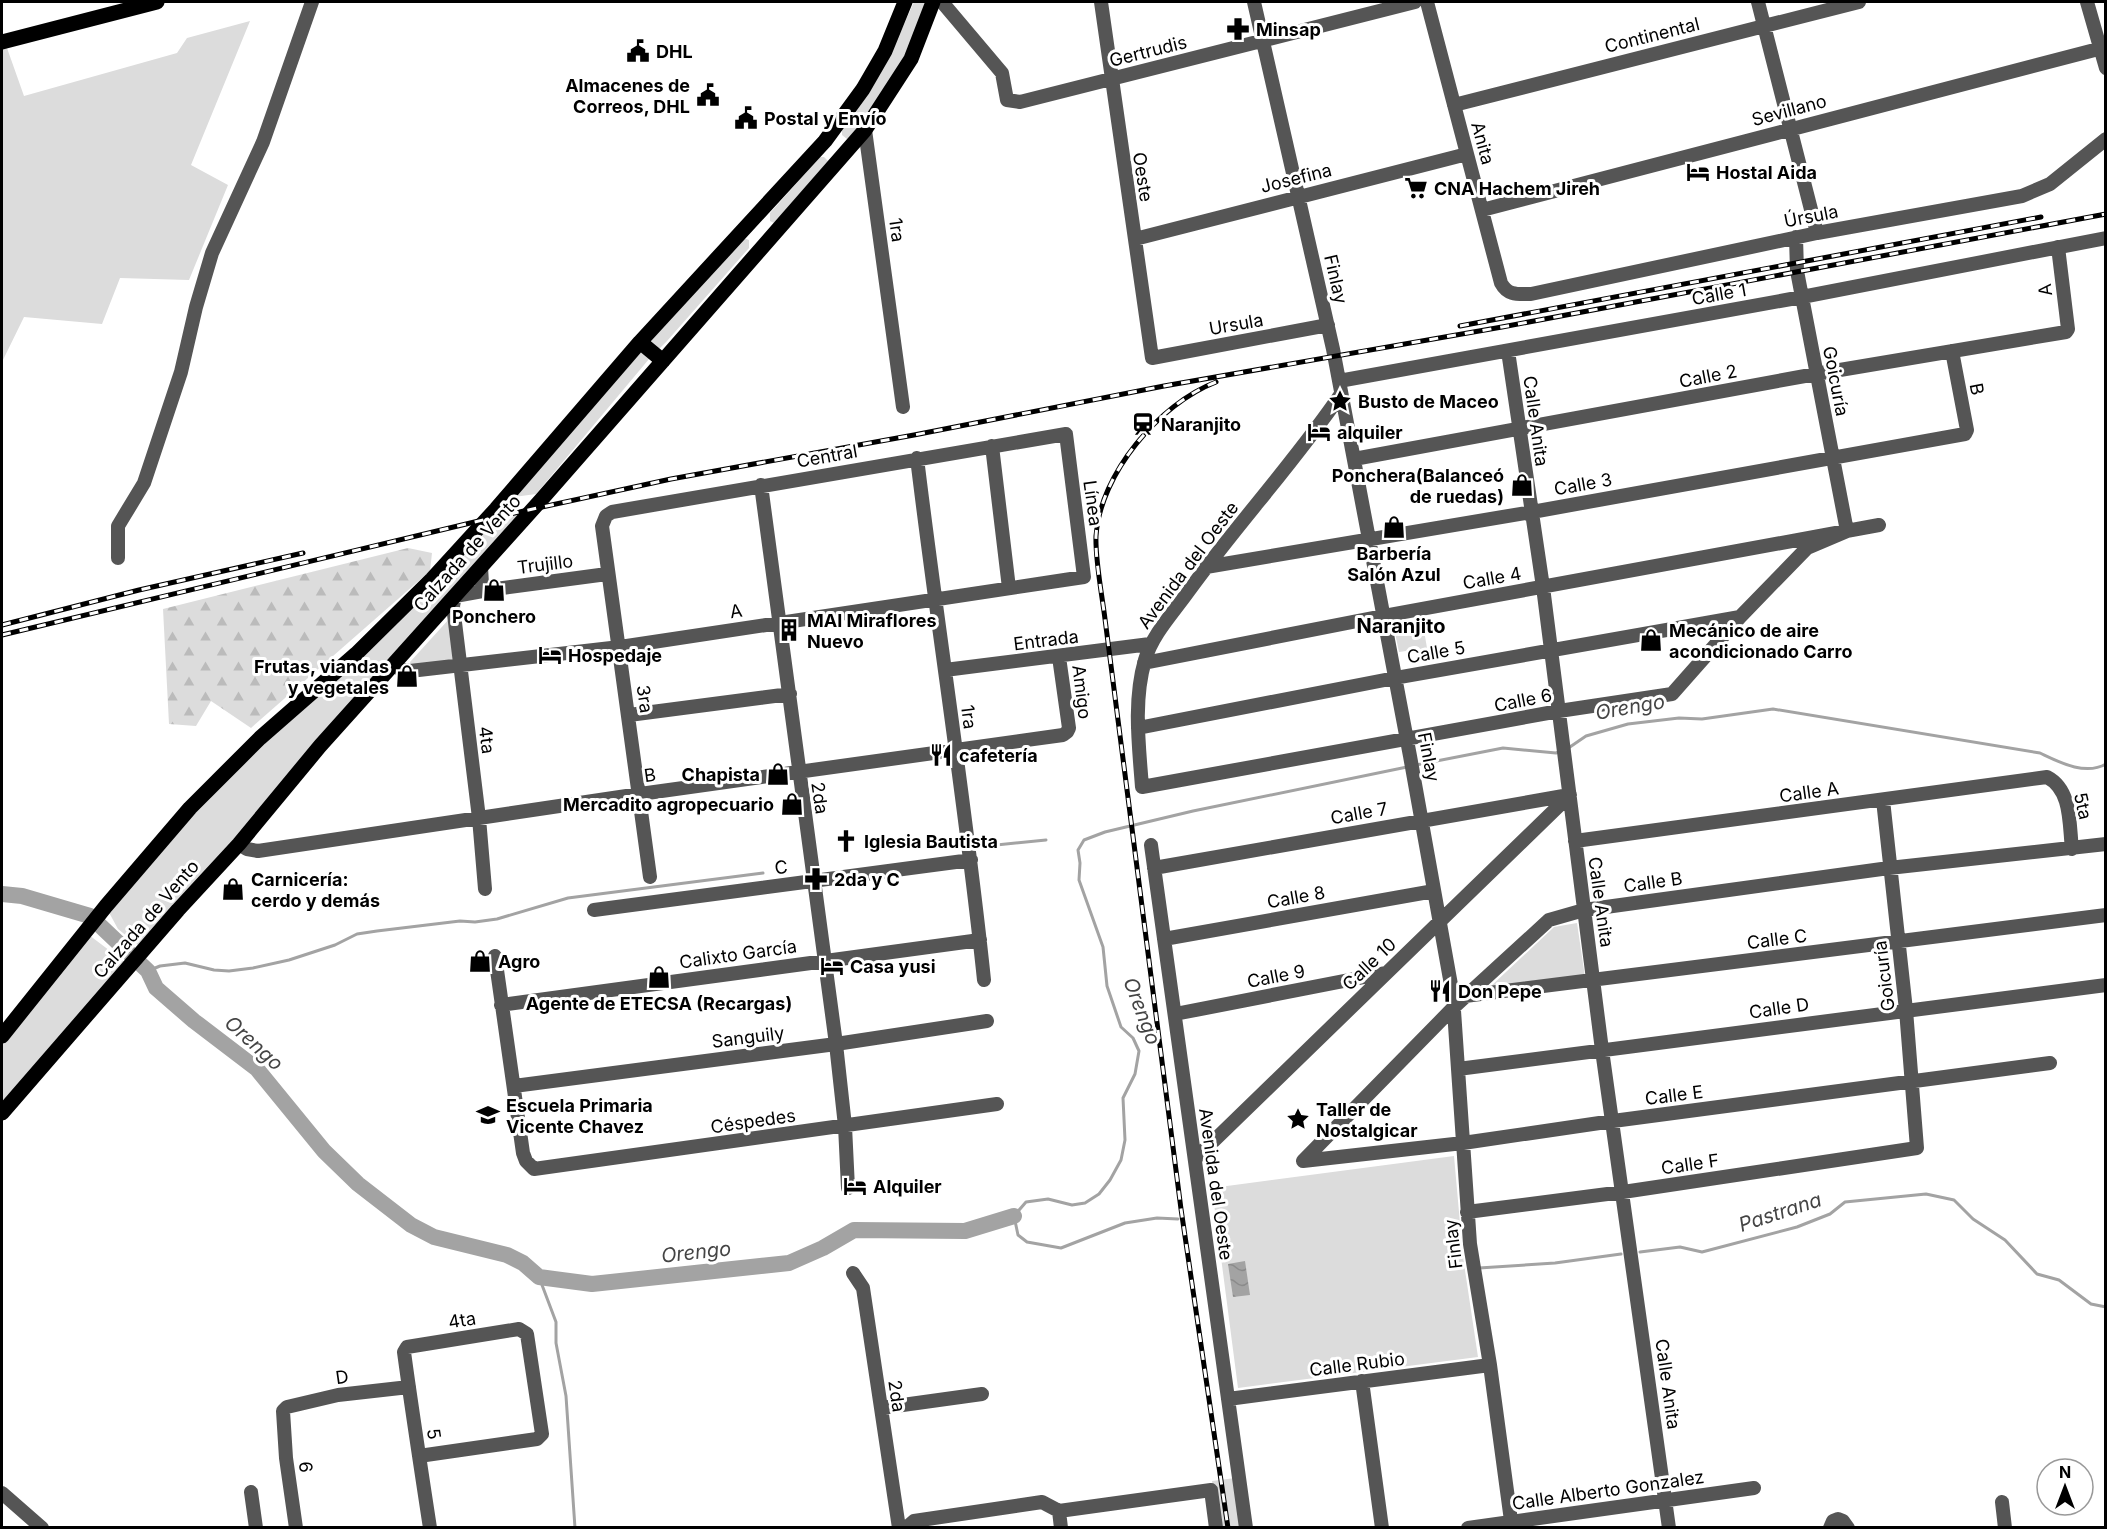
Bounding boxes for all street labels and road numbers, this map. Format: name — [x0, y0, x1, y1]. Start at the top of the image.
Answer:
street label: Continental — [1602, 13, 1702, 57]
street label: Gertrudis — [1107, 31, 1189, 71]
street label: Sevillano — [1749, 90, 1829, 130]
street label: Anita — [1467, 119, 1499, 167]
street label: Oeste — [1129, 151, 1157, 203]
street label: Josefina — [1258, 159, 1334, 197]
street label: Úrsula — [1782, 199, 1840, 232]
street label: 1ra — [885, 217, 909, 243]
street label: Finlay — [1320, 252, 1352, 306]
street label: Calle 1 — [1690, 279, 1748, 309]
street label: A — [2034, 283, 2056, 297]
street label: Ursula — [1207, 309, 1265, 339]
street label: Goicuría — [1819, 344, 1853, 418]
street label: Calle 2 — [1677, 360, 1739, 392]
street label: Calle Anita — [1519, 374, 1553, 468]
street label: B — [1966, 381, 1988, 397]
street label: Central — [795, 440, 859, 472]
street label: Calle 3 — [1552, 469, 1614, 499]
street label: Línea — [1079, 479, 1107, 527]
street label: Calzada de Vento — [409, 490, 525, 616]
street label: Avenida del Oeste — [1133, 497, 1243, 633]
street label: Trujillo — [516, 550, 574, 578]
street label: Calle 4 — [1461, 563, 1523, 593]
street label: A — [728, 600, 744, 622]
street label: Entrada — [1012, 626, 1080, 654]
street label: Calle 5 — [1405, 637, 1467, 667]
street label: Amigo — [1068, 664, 1096, 720]
street label: 3ra — [633, 684, 657, 714]
street label: Calle 6 — [1492, 684, 1554, 716]
street label: 1ra — [957, 704, 981, 730]
street label: 4ta — [475, 725, 499, 755]
street label: Finlay — [1414, 730, 1444, 784]
street label: B — [643, 764, 657, 786]
street label: Calle A — [1778, 777, 1840, 807]
street label: 2da — [807, 781, 833, 815]
street label: 5ta — [2070, 790, 2096, 822]
street label: Calle 7 — [1329, 798, 1389, 828]
street label: Calle Anita — [1584, 855, 1618, 949]
street label: Calzada de Vento — [89, 856, 203, 982]
street label: C — [773, 856, 789, 878]
street label: Calle B — [1622, 867, 1684, 897]
street label: Calle 8 — [1265, 882, 1327, 912]
street label: Calle C — [1746, 925, 1808, 953]
street label: Calle 10 — [1338, 933, 1400, 995]
street label: Calixto García — [678, 935, 798, 973]
street label: Goicuría — [1869, 939, 1899, 1013]
street label: Calle 9 — [1245, 960, 1307, 992]
street label: Calle D — [1748, 993, 1810, 1023]
street label: Sanguily — [711, 1022, 785, 1052]
street label: Calle E — [1644, 1081, 1704, 1109]
street label: Céspedes — [709, 1105, 797, 1137]
street label: Avenida del Oeste — [1195, 1107, 1237, 1261]
street label: Calle F — [1660, 1150, 1720, 1178]
street label: Finlay — [1440, 1218, 1466, 1270]
street label: 4ta — [447, 1307, 477, 1333]
street label: Calle Anita — [1651, 1337, 1685, 1431]
street label: Calle Rubio — [1308, 1348, 1406, 1380]
street label: D — [334, 1366, 350, 1388]
street label: 2da — [884, 1379, 910, 1413]
street label: 5 — [423, 1427, 445, 1441]
street label: 6 — [295, 1460, 317, 1474]
street label: Calle Alberto Gonzalez — [1511, 1466, 1705, 1514]

